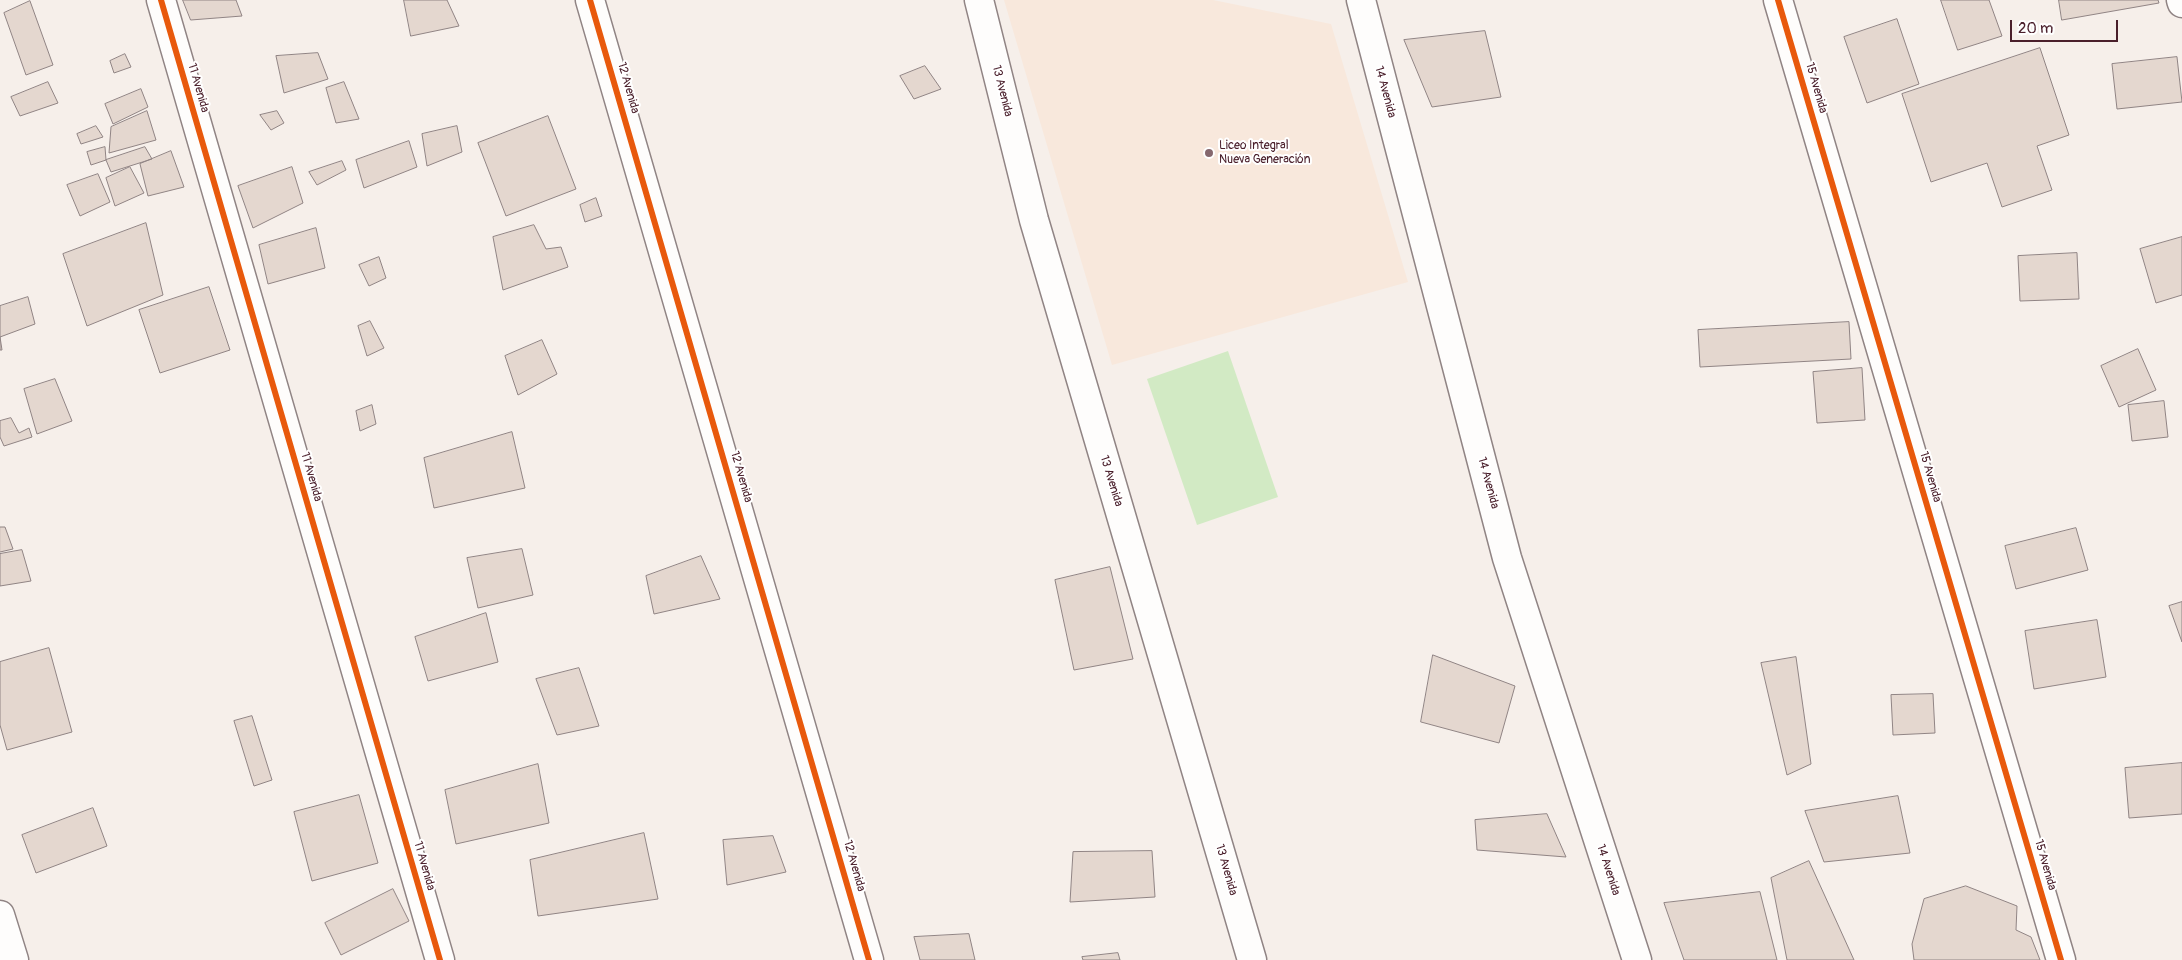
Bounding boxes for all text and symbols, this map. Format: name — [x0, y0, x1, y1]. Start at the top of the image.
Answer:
scale bar — [2012, 10, 2120, 42]
text: 20 m — [2018, 19, 2053, 38]
street label: 12 Avenida — [614, 61, 642, 115]
street label: 15 Avenida — [1802, 61, 1830, 115]
street label: 11 Avenida — [184, 62, 212, 114]
street label: 13 Avenida — [989, 64, 1015, 118]
street label: 14 Avenida — [1371, 65, 1399, 119]
place label: Liceo Integral Nueva Generación — [1219, 139, 1310, 167]
marker: Liceo Integral Nueva Generación — [1203, 147, 1215, 159]
street label: 12 Avenida — [727, 450, 755, 504]
street label: 15 Avenida — [1916, 450, 1944, 504]
street label: 11 Avenida — [297, 451, 325, 503]
street label: 13 Avenida — [1096, 454, 1126, 508]
street label: 14 Avenida — [1474, 456, 1502, 510]
street label: 15 Avenida — [2031, 838, 2059, 892]
street label: 12 Avenida — [840, 839, 868, 893]
street label: 11 Avenida — [410, 840, 438, 892]
street label: 13 Avenida — [1212, 843, 1240, 897]
street label: 14 Avenida — [1593, 843, 1623, 897]

